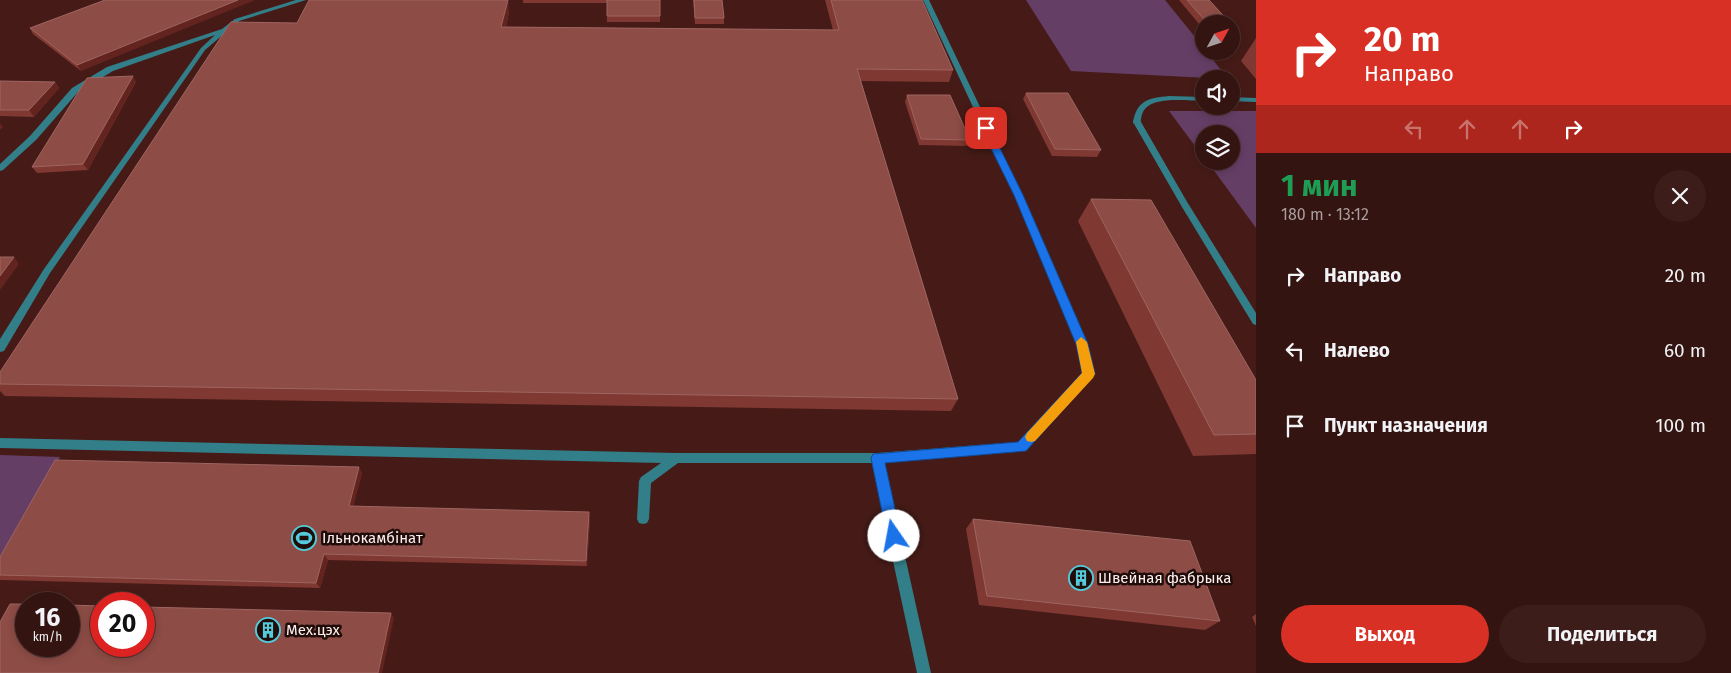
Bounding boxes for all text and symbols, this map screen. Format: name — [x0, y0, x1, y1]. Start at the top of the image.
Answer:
north arrow — [1195, 15, 1240, 60]
map controls — [1195, 15, 1240, 170]
text: 20 m — [1364, 18, 1440, 60]
icon: right — [1281, 20, 1346, 85]
text: Направо — [1364, 60, 1454, 87]
button: sound — [1195, 70, 1240, 115]
pin — [965, 107, 1007, 149]
icon: arrive — [972, 114, 1000, 142]
icon: left — [1400, 115, 1428, 143]
icon: ahead — [1453, 115, 1481, 143]
icon: ahead — [1506, 115, 1534, 143]
icon: right — [1559, 115, 1587, 143]
button: layers — [1195, 125, 1240, 170]
text: 1 мин — [1281, 168, 1358, 204]
button: close — [1654, 170, 1706, 222]
text: 180 m · 13:12 — [1281, 205, 1369, 224]
icon: right — [1281, 262, 1309, 290]
text: Направо — [1324, 264, 1401, 287]
text: 20 m — [1665, 264, 1706, 287]
icon: left — [1281, 337, 1309, 365]
text: Налево — [1324, 339, 1390, 362]
text: 60 m — [1664, 339, 1706, 362]
icon: arrive — [1281, 412, 1309, 440]
text: Пункт назначения — [1324, 414, 1488, 437]
text: 100 m — [1655, 414, 1706, 437]
position arrow — [867, 509, 919, 561]
sports icon: Ільнокамбінат — [291, 525, 317, 551]
place label: Ільнокамбінат — [322, 529, 423, 547]
building icon: Швейная фабрыка — [1068, 565, 1094, 591]
place label: Швейная фабрыка — [1098, 569, 1231, 587]
speed limit sign: 20 — [90, 592, 155, 657]
text: 16 — [35, 603, 60, 633]
button: Выход — [1281, 605, 1489, 663]
button: Поделиться — [1499, 605, 1706, 663]
building icon: Мех.цэх — [255, 617, 281, 643]
place label: Мех.цэх — [286, 621, 341, 639]
text: km/h — [33, 630, 62, 644]

